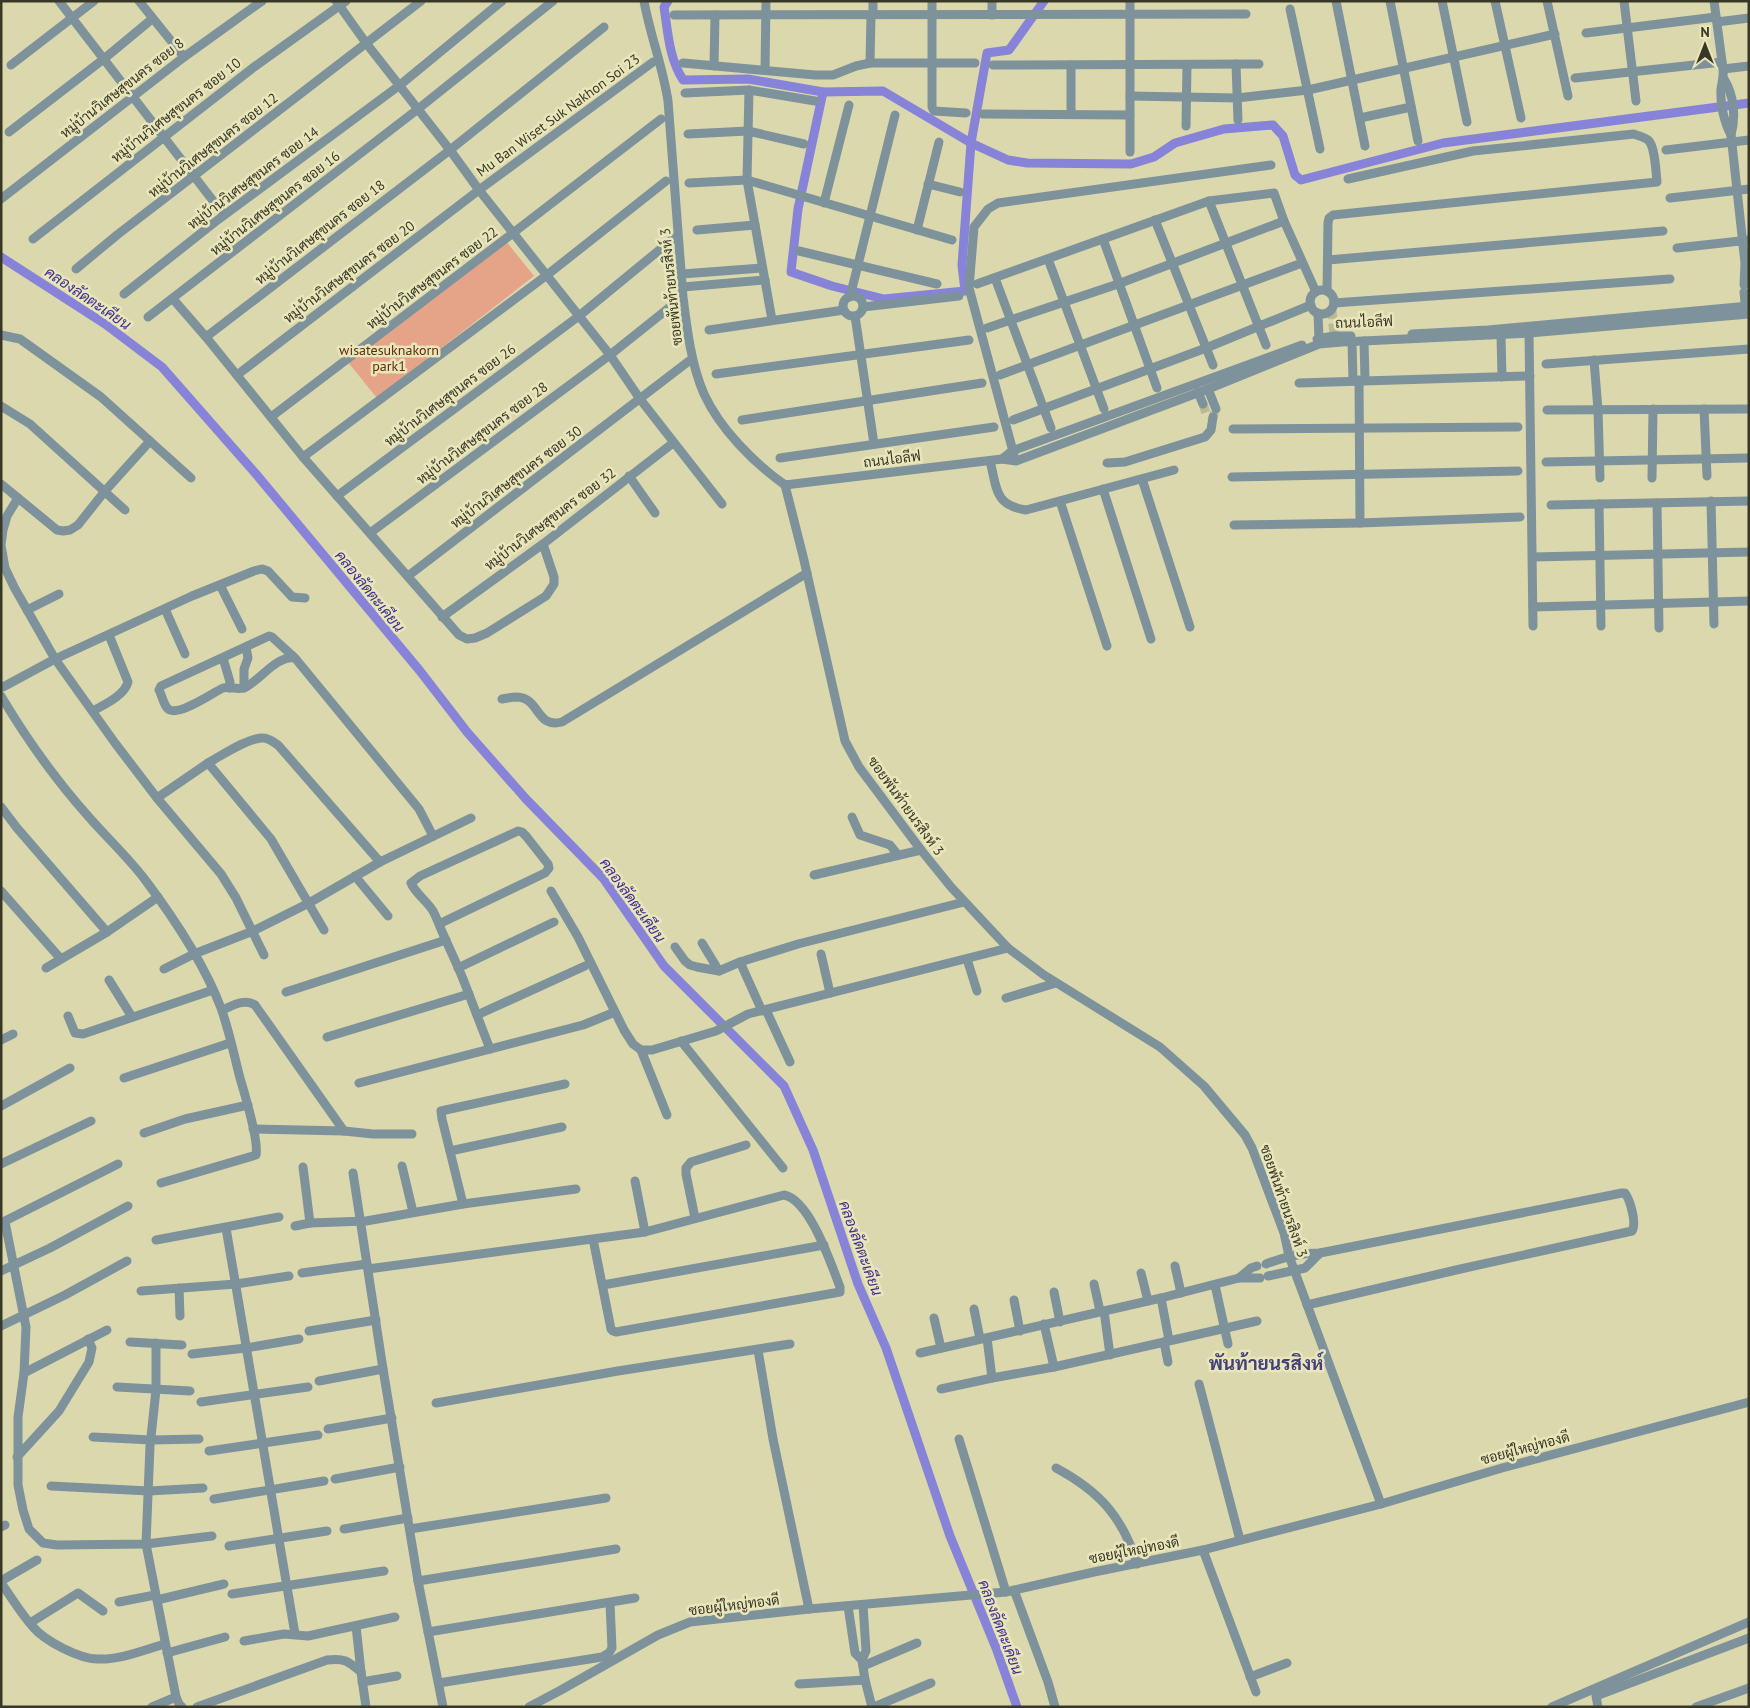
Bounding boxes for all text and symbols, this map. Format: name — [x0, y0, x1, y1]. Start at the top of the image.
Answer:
north arrow — [1680, 20, 1730, 70]
text: N — [1700, 23, 1710, 41]
street label: หมู่บ้านวิเศษสุขนคร ซอย 8 — [56, 34, 188, 143]
street label: Mu Ban Wiset Suk Nakhon Soi 23 — [473, 50, 643, 180]
street label: หมู่บ้านวิเศษสุขนคร ซอย 10 — [107, 53, 245, 167]
street label: หมู่บ้านวิเศษสุขนคร ซอย 12 — [144, 89, 282, 202]
street label: หมู่บ้านวิเศษสุขนคร ซอย 14 — [184, 123, 323, 234]
street label: หมู่บ้านวิเศษสุขนคร ซอย 16 — [206, 147, 344, 260]
street label: หมู่บ้านวิเศษสุขนคร ซอย 18 — [251, 176, 389, 289]
street label: หมู่บ้านวิเศษสุขนคร ซอย 20 — [280, 217, 419, 328]
street label: หมู่บ้านวิเศษสุขนคร ซอย 22 — [363, 223, 502, 334]
street label: ซอยพันท้ายนรสิงห์ 3 — [656, 227, 686, 347]
water label: คลองลัดตะเคียน — [41, 262, 135, 334]
street label: ถนนไอลีฟ — [1335, 312, 1393, 332]
street label: หมู่บ้านวิเศษสุขนคร ซอย 26 — [381, 340, 520, 451]
park label: wisatesuknakorn park1 — [339, 341, 439, 375]
street label: หมู่บ้านวิเศษสุขนคร ซอย 28 — [413, 378, 552, 489]
street label: หมู่บ้านวิเศษสุขนคร ซอย 30 — [447, 422, 586, 533]
street label: ถนนไอลีฟ — [862, 447, 922, 471]
street label: หมู่บ้านวิเศษสุขนคร ซอย 32 — [481, 464, 620, 575]
water label: คลองลัดตะเคียน — [331, 546, 409, 636]
street label: ซอยพันท้ายนรสิงห์ 3 — [864, 753, 948, 859]
water label: คลองลัดตะเคียน — [596, 854, 670, 946]
street label: ซอยพันท้ายนรสิงห์ 3 — [1256, 1142, 1312, 1260]
water label: คลองลัดตะเคียน — [835, 1198, 887, 1299]
district label: พันท้ายนรสิงห์ — [1209, 1351, 1324, 1375]
street label: ซอยผู้ใหญ่ทองดี — [1479, 1427, 1572, 1469]
street label: ซอยผู้ใหญ่ทองดี — [1087, 1532, 1181, 1569]
water label: คลองลัดตะเคียน — [974, 1577, 1028, 1677]
street label: ซอยผู้ใหญ่ทองดี — [688, 1590, 781, 1620]

